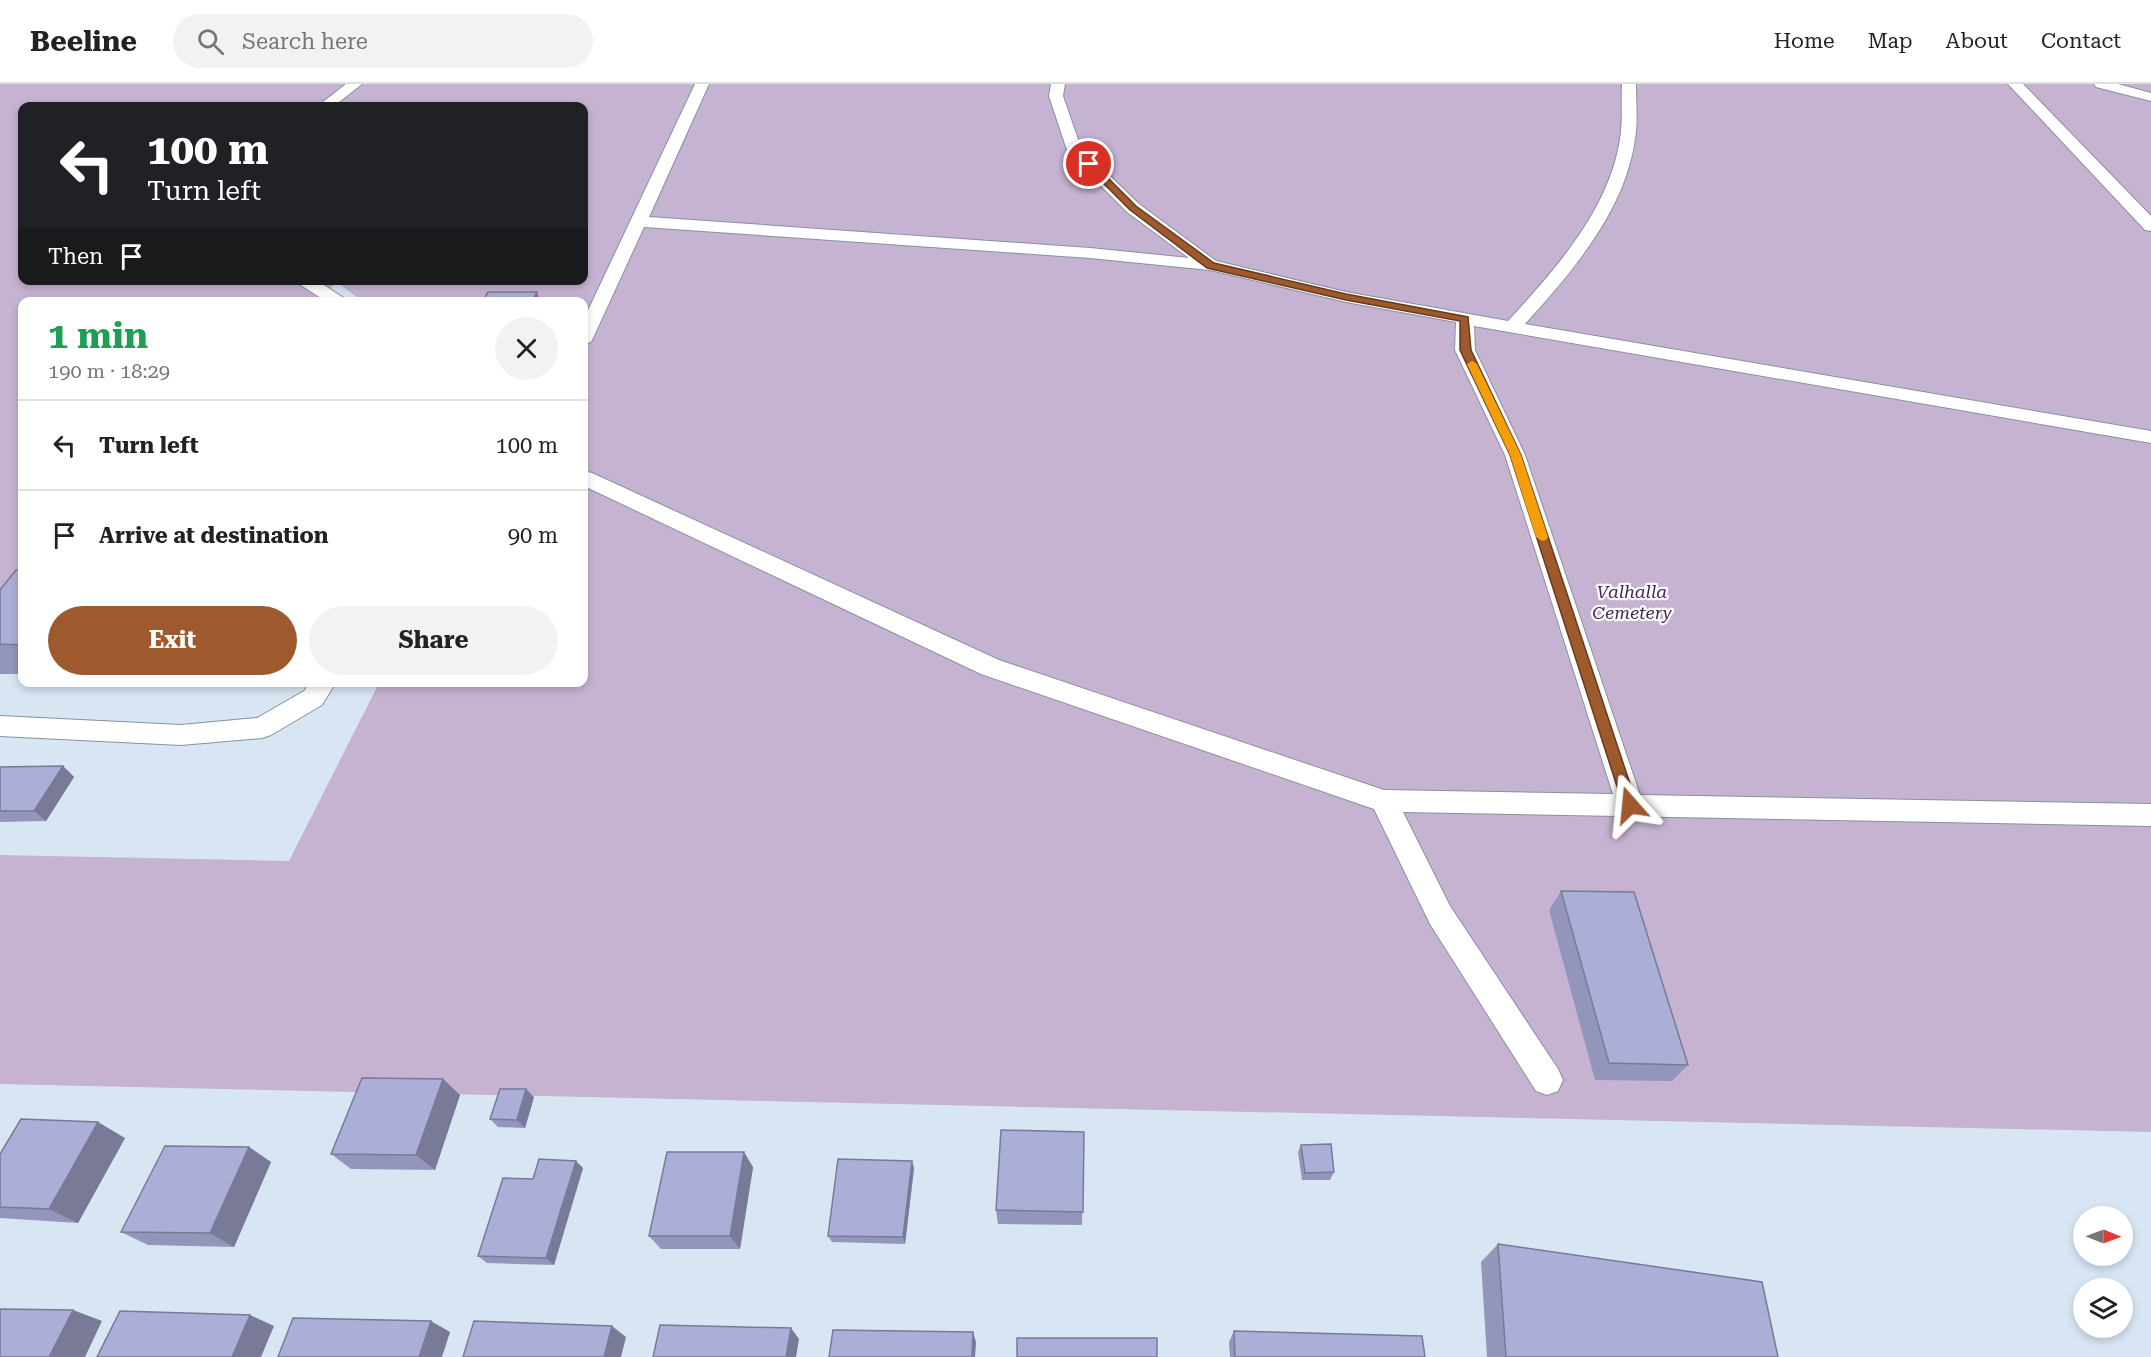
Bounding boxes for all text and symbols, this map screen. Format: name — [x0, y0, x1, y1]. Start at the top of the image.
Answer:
search box — [173, 14, 593, 68]
text: Beeline — [30, 25, 137, 58]
icon: search — [194, 25, 227, 58]
text: Search here — [242, 29, 368, 54]
text: Home — [1774, 29, 1835, 53]
text: Map — [1868, 29, 1913, 53]
text: About — [1946, 29, 2008, 53]
text: Contact — [2041, 29, 2121, 53]
text: 100 m — [147, 125, 269, 174]
icon: left — [48, 126, 126, 204]
pin — [1063, 138, 1114, 189]
icon: arrive — [1072, 147, 1105, 180]
text: Turn left — [147, 175, 261, 207]
icon: arrive — [115, 240, 148, 273]
text: Then — [48, 244, 103, 269]
text: 1 min — [48, 315, 148, 357]
button: close — [495, 317, 558, 380]
text: 190 m · 18:29 — [48, 359, 170, 383]
icon: left — [48, 429, 81, 462]
text: Turn left — [99, 433, 199, 458]
text: 100 m — [495, 433, 558, 458]
icon: arrive — [48, 519, 81, 552]
text: Arrive at destination — [99, 523, 328, 548]
text: 90 m — [508, 523, 558, 548]
park label: Valhalla Cemetery — [1592, 581, 1673, 623]
button: Exit — [48, 606, 297, 675]
button: Share — [309, 606, 558, 675]
position arrow — [1598, 773, 1662, 837]
north arrow — [2073, 1206, 2133, 1266]
map controls — [2073, 1206, 2133, 1338]
button: layers — [2073, 1278, 2133, 1338]

